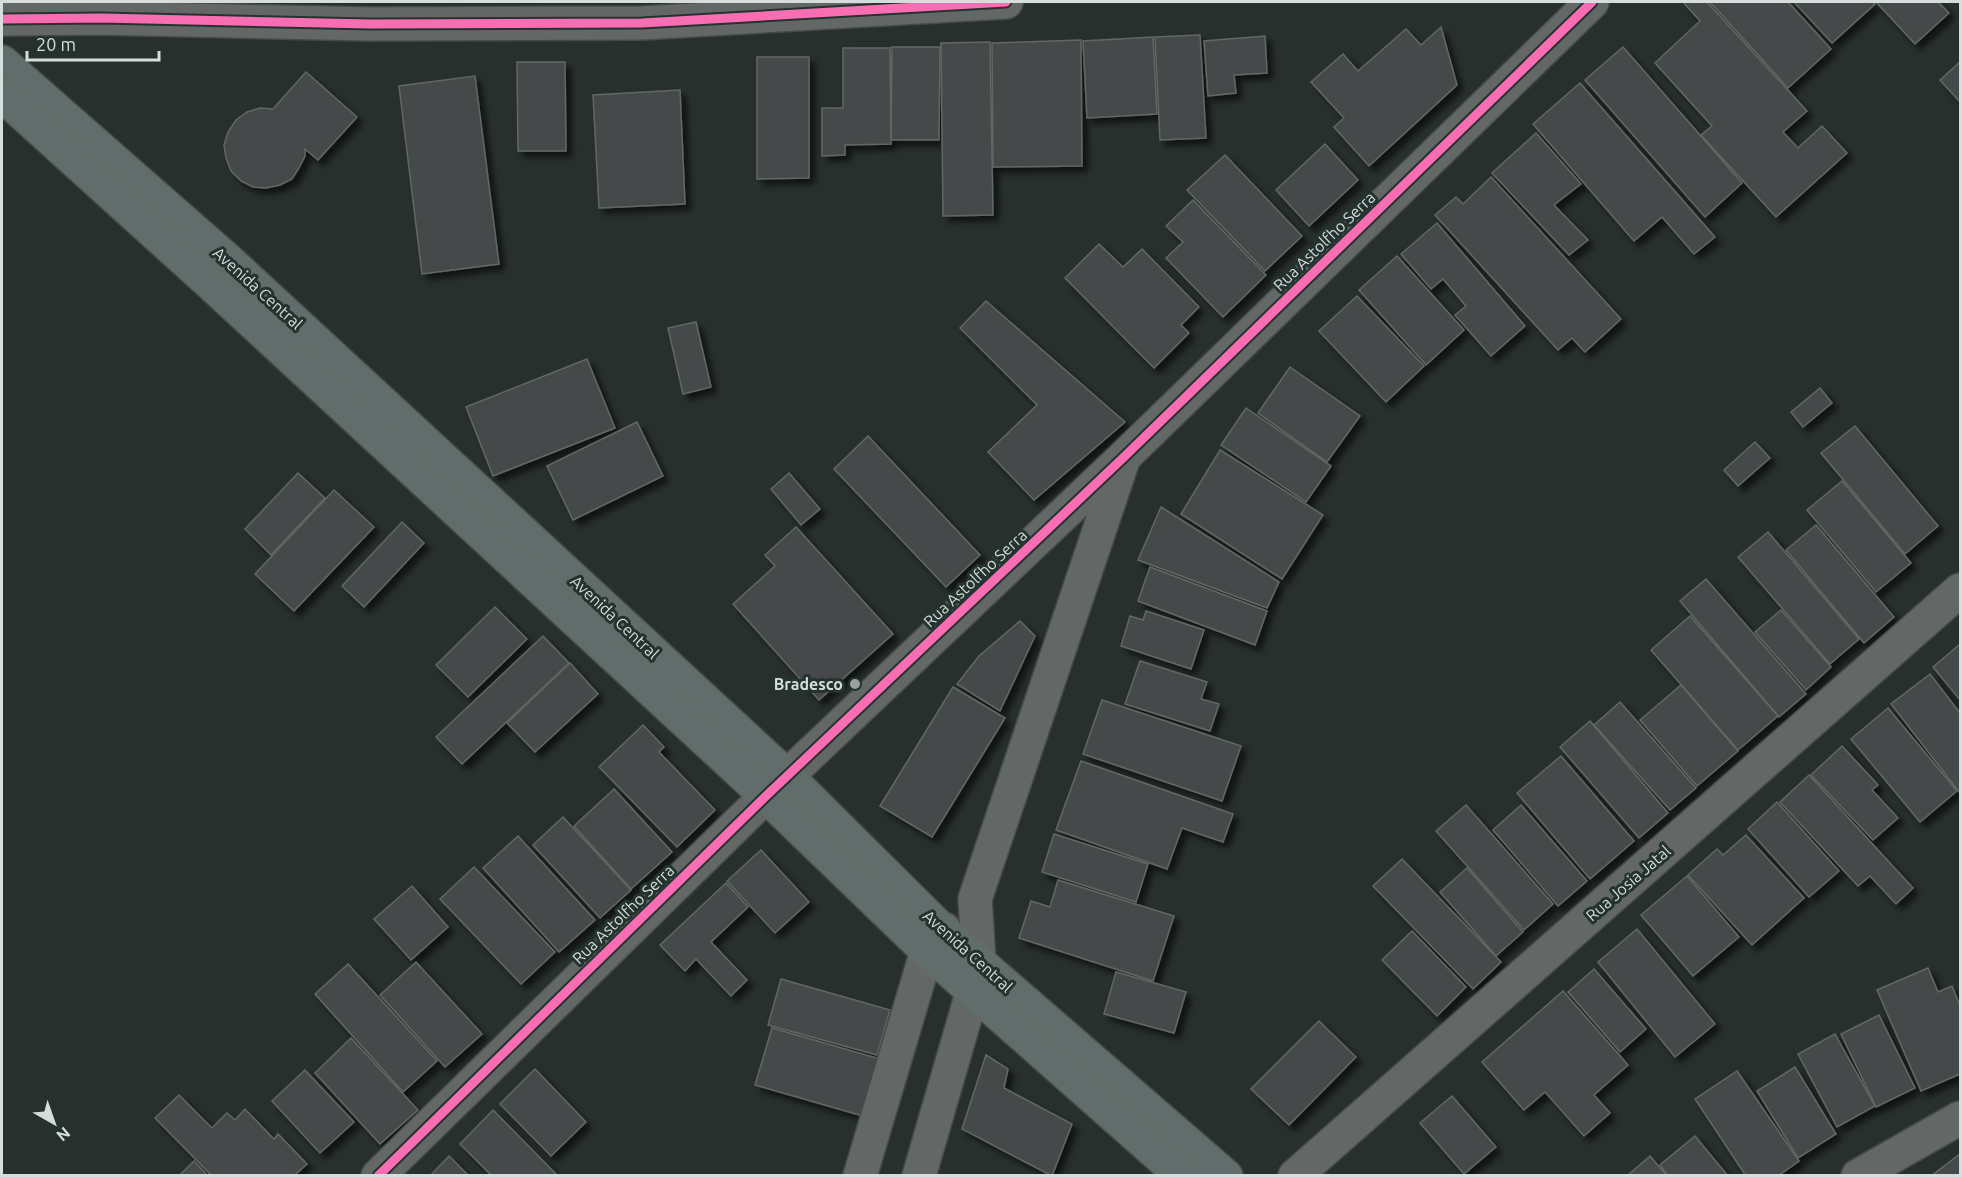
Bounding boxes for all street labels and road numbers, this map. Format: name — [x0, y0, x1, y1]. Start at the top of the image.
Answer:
street label: Rua Astolfho Serra — [1269, 188, 1379, 294]
street label: Avenida Central — [210, 243, 306, 333]
street label: Rua Astolfho Serra — [920, 526, 1030, 630]
street label: Avenida Central — [567, 572, 663, 662]
street label: Rua Josia Jatal — [1582, 842, 1674, 924]
street label: Rua Astolfho Serra — [568, 861, 678, 967]
street label: Avenida Central — [920, 906, 1016, 996]

